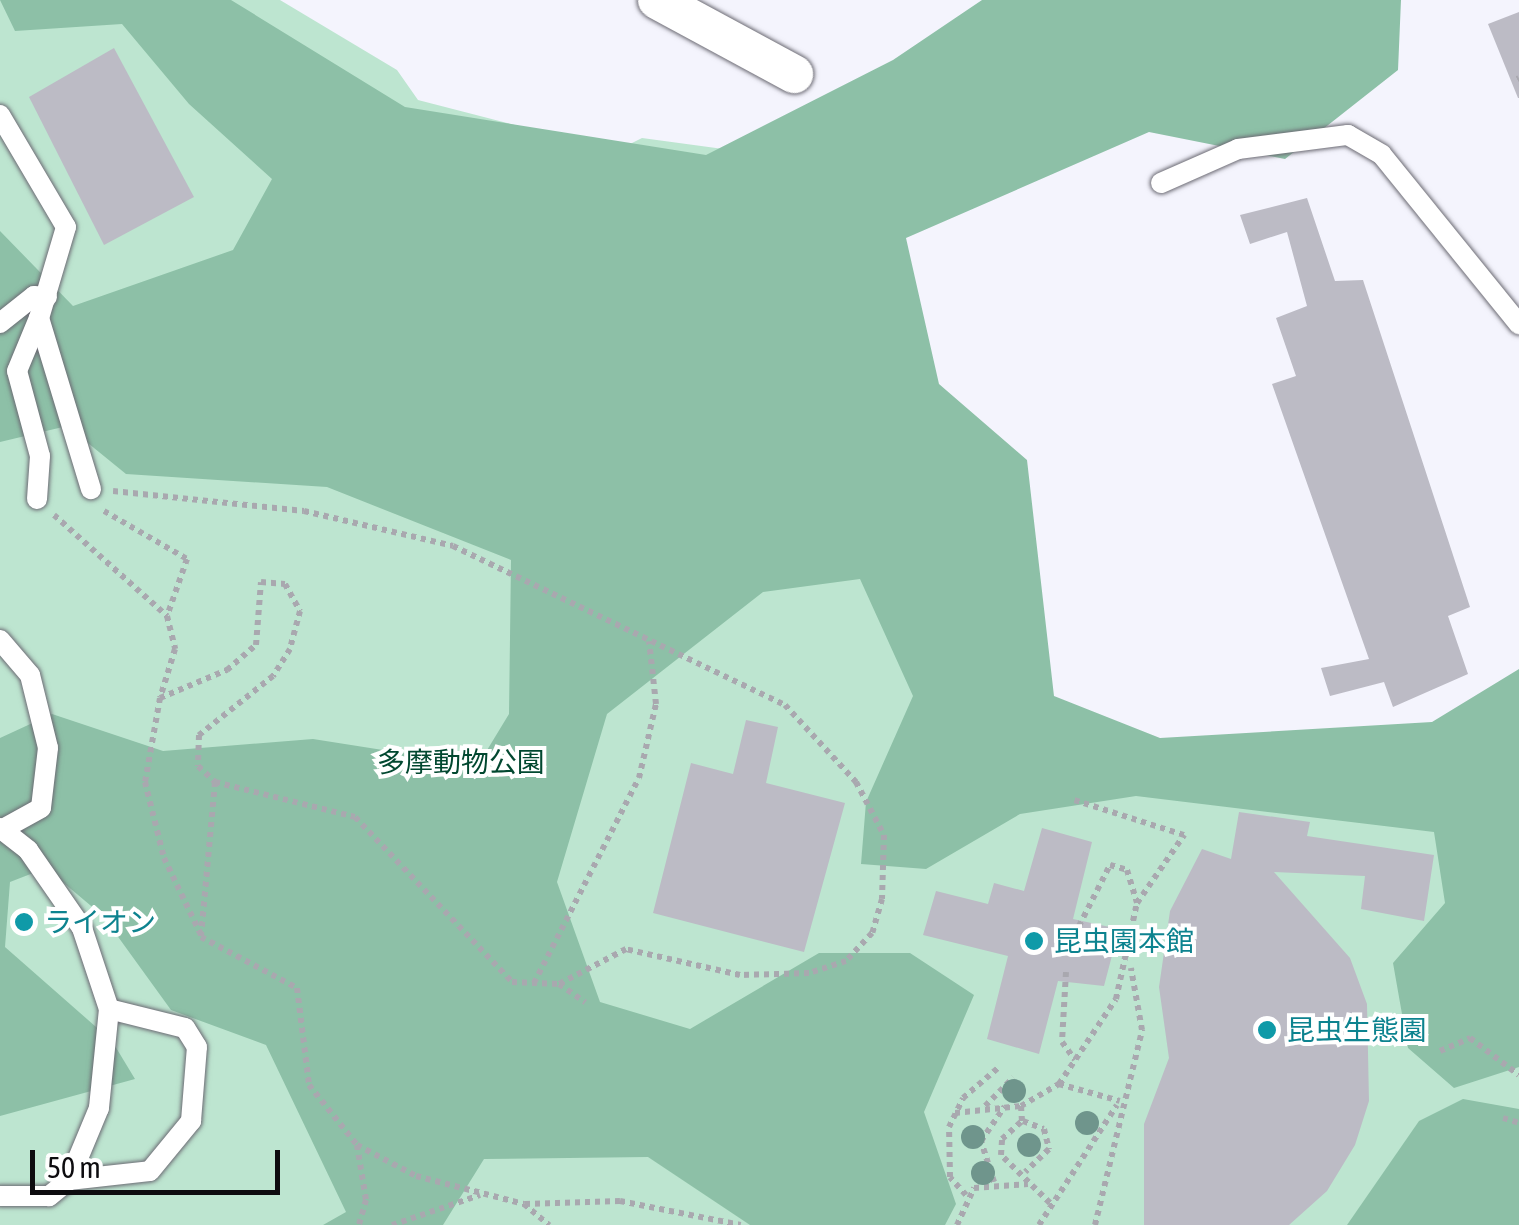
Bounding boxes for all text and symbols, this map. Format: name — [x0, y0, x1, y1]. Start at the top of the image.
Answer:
park label: 多摩動物公園 — [377, 745, 545, 779]
place label: ライオン — [44, 905, 156, 939]
marker: ライオン — [13, 911, 35, 933]
place label: 昆虫園本館 — [1054, 924, 1194, 958]
marker: 昆虫園本館 — [1023, 930, 1045, 952]
place label: 昆虫生態園 — [1287, 1013, 1427, 1047]
marker: 昆虫生態園 — [1256, 1019, 1278, 1041]
scale bar — [35, 1130, 285, 1192]
text: 50 m — [47, 1150, 101, 1184]

